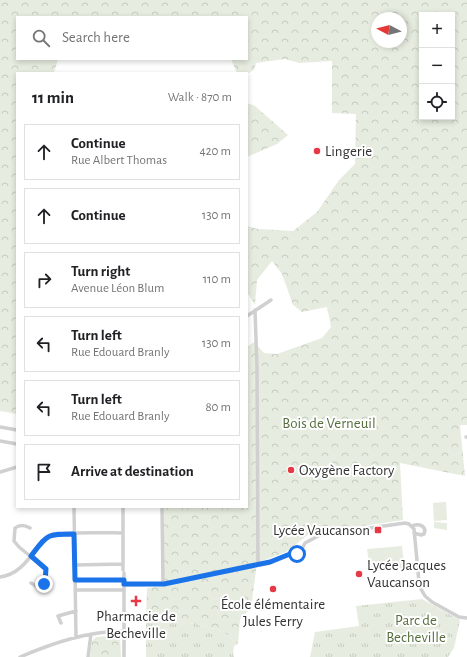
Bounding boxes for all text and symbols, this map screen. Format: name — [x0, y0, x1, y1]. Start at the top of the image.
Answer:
north arrow — [371, 12, 407, 48]
map controls — [419, 12, 455, 120]
button: + — [419, 12, 455, 48]
search box — [16, 16, 248, 60]
icon: search — [30, 27, 52, 49]
text: Search here — [62, 30, 130, 45]
button: − — [419, 48, 455, 84]
button: locate — [419, 84, 455, 120]
text: 11 min — [32, 89, 74, 106]
text: Walk · 870 m — [168, 91, 232, 104]
text: Continue — [71, 136, 126, 151]
icon: ahead — [33, 141, 55, 163]
place label: Lingerie — [325, 144, 372, 159]
text: 420 m — [199, 145, 231, 158]
marker: Lingerie — [312, 146, 322, 156]
text: Rue Albert Thomas — [71, 154, 167, 167]
icon: ahead — [33, 205, 55, 227]
text: Continue — [71, 208, 126, 223]
text: 130 m — [202, 209, 231, 222]
text: Turn right — [71, 264, 130, 279]
icon: right — [33, 269, 55, 291]
text: 110 m — [203, 273, 231, 286]
text: Avenue Léon Blum — [71, 282, 164, 295]
text: Turn left — [71, 328, 122, 343]
icon: left — [33, 333, 55, 355]
text: 130 m — [202, 337, 231, 350]
text: Rue Edouard Branly — [71, 346, 170, 359]
text: Turn left — [71, 392, 122, 407]
icon: left — [33, 397, 55, 419]
text: 80 m — [205, 401, 231, 414]
text: Rue Edouard Branly — [71, 410, 170, 423]
park label: Bois de Verneuil — [282, 416, 376, 431]
icon: arrive — [33, 461, 55, 483]
place label: Oxygène Factory — [299, 463, 395, 478]
text: Arrive at destination — [71, 464, 194, 479]
marker: Oxygène Factory — [286, 465, 296, 475]
place label: Lycée Vaucanson — [273, 523, 370, 538]
marker: Lycée Vaucanson — [373, 525, 383, 535]
route start — [288, 545, 306, 563]
place label: Lycée Jacques Vaucanson — [367, 558, 446, 590]
marker: Lycée Jacques Vaucanson — [354, 569, 364, 579]
route end — [35, 575, 53, 593]
marker: École élémentaire Jules Ferry — [268, 584, 278, 594]
place label: École élémentaire Jules Ferry — [221, 595, 325, 629]
marker: Pharmacie de Becheville — [131, 596, 141, 606]
place label: Pharmacie de Becheville — [96, 609, 176, 641]
park label: Parc de Becheville — [386, 613, 446, 645]

